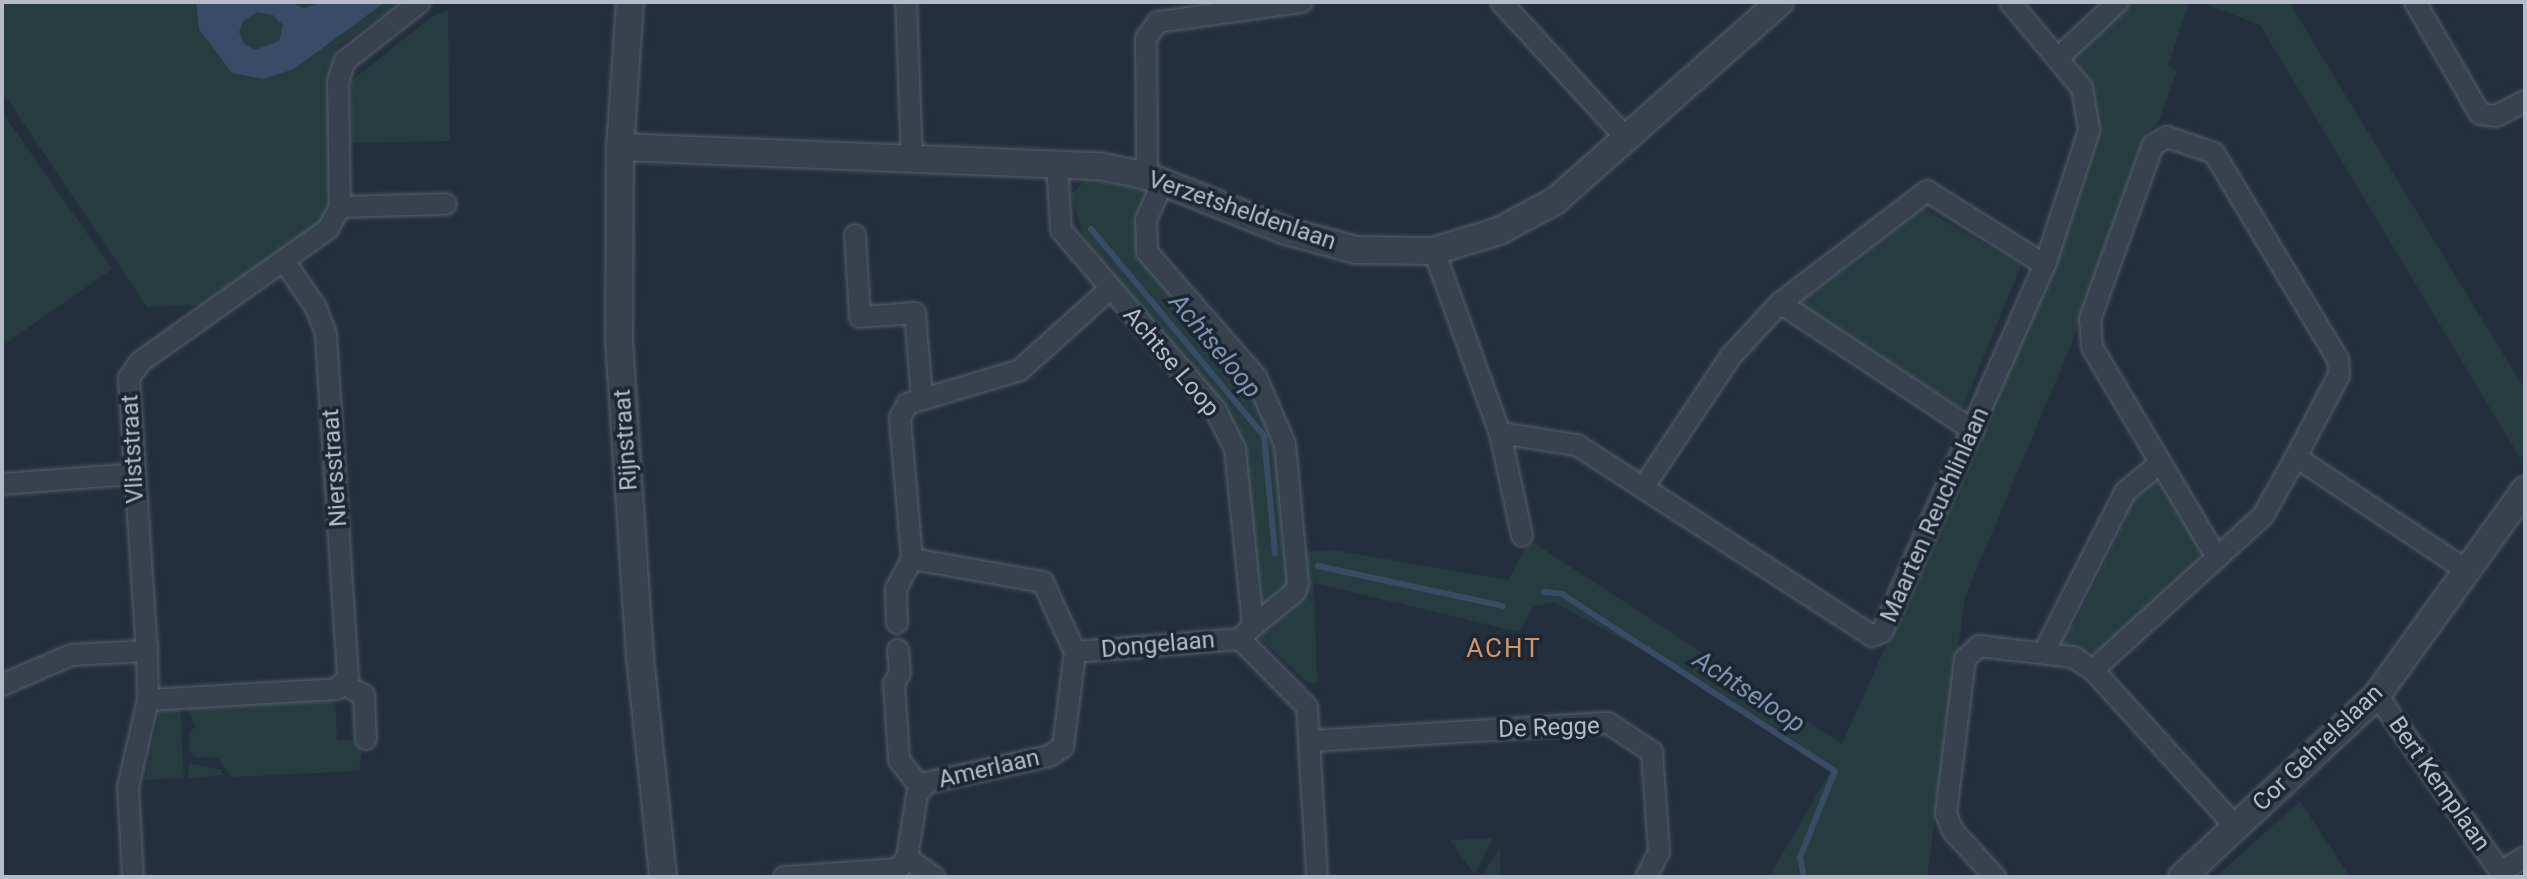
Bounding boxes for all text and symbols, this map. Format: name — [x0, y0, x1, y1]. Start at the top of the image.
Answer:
street label: Verzetsheldenlaan — [1144, 165, 1340, 257]
water label: Achtseloop — [1162, 287, 1268, 405]
street label: Achtse Loop — [1117, 301, 1225, 423]
street label: Rijnstraat — [608, 388, 644, 492]
street label: Vliststraat — [116, 394, 150, 504]
street label: Maarten Reuchlinlaan — [1875, 403, 1995, 627]
street label: Niersstraat — [317, 408, 353, 528]
street label: Dongelaan — [1100, 626, 1216, 664]
district label: ACHT — [1466, 633, 1542, 665]
water label: Achtseloop — [1687, 644, 1811, 740]
street label: Cor Gehrelslaan — [2247, 679, 2389, 817]
street label: Bert Kemplaan — [2382, 711, 2496, 857]
street label: De Regge — [1498, 712, 1600, 744]
street label: Amerlaan — [936, 743, 1042, 795]

